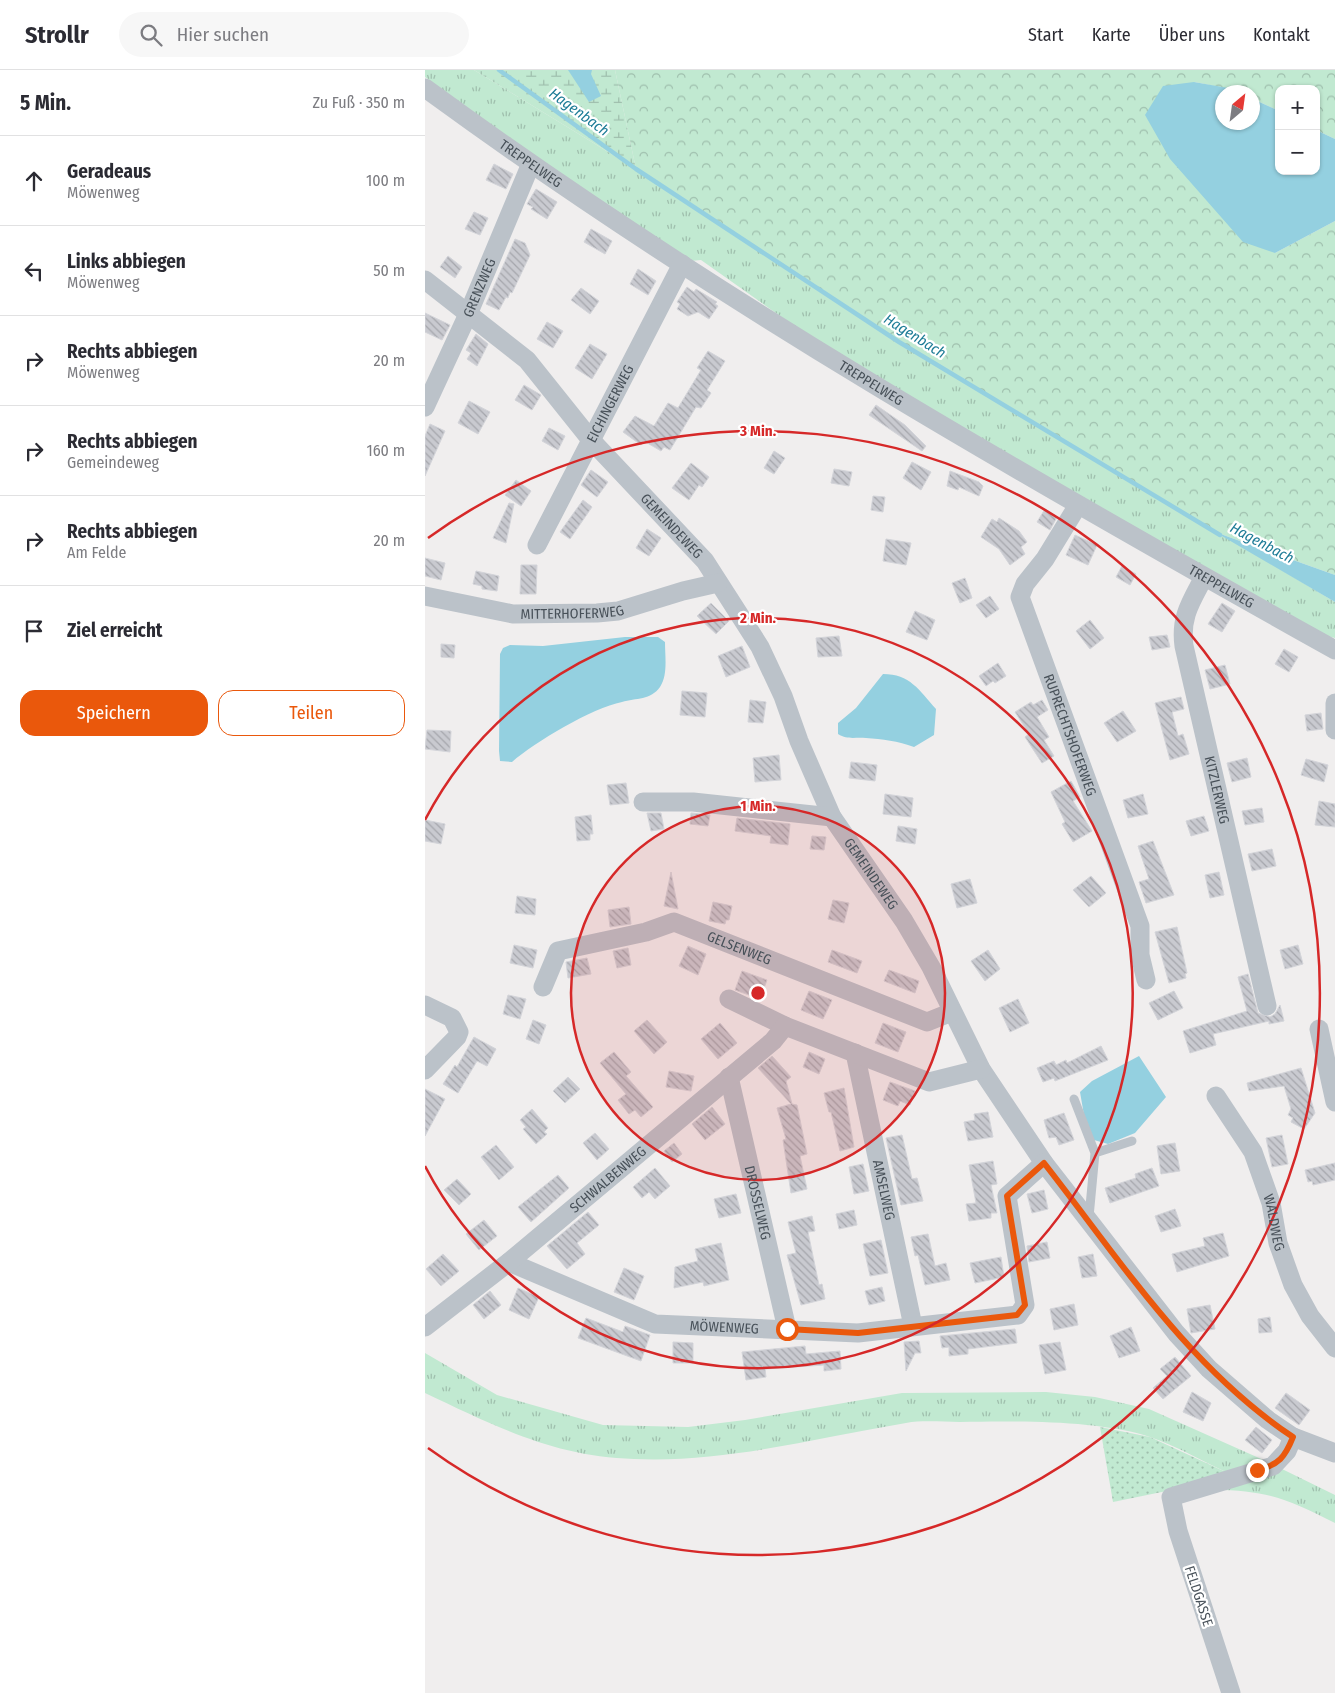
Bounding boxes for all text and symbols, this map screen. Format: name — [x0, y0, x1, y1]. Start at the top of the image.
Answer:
search box — [119, 12, 469, 57]
text: Strollr — [25, 21, 89, 49]
icon: search — [137, 21, 165, 49]
text: Hier suchen — [177, 23, 269, 46]
text: Start — [1028, 24, 1064, 46]
text: Karte — [1092, 24, 1131, 46]
text: Über uns — [1159, 24, 1225, 46]
text: Kontakt — [1253, 24, 1310, 46]
water label: Hagenbach — [546, 84, 612, 140]
north arrow — [1215, 85, 1260, 130]
map controls — [1275, 85, 1320, 175]
button: + — [1275, 85, 1320, 130]
text: 5 Min. — [20, 90, 71, 116]
text: Zu Fuß · 350 m — [312, 93, 405, 112]
button: − — [1275, 130, 1320, 175]
street label: TREPPELWEG — [496, 136, 565, 191]
text: Geradeaus — [67, 160, 151, 183]
icon: ahead — [20, 167, 48, 195]
text: 100 m — [366, 171, 405, 190]
text: Möwenweg — [67, 183, 140, 202]
text: Links abbiegen — [67, 250, 186, 273]
street label: GRENZWEG — [460, 256, 499, 320]
icon: left — [20, 257, 48, 285]
text: 50 m — [373, 261, 405, 280]
text: Möwenweg — [67, 273, 140, 292]
water label: Hagenbach — [881, 310, 949, 362]
text: Rechts abbiegen — [67, 340, 197, 363]
icon: right — [20, 347, 48, 375]
text: 20 m — [374, 351, 405, 370]
street label: TREPPELWEG — [836, 357, 906, 409]
street label: EICHINGERWEG — [583, 362, 637, 446]
text: Möwenweg — [67, 363, 140, 382]
text: 3 Min. — [739, 422, 777, 440]
text: Rechts abbiegen — [67, 430, 197, 453]
icon: right — [20, 437, 48, 465]
text: 160 m — [366, 441, 405, 460]
text: Gemeindeweg — [67, 453, 159, 472]
street label: GEMEINDEWEG — [637, 490, 706, 562]
water label: Hagenbach — [1227, 519, 1297, 567]
text: Rechts abbiegen — [67, 520, 197, 543]
icon: right — [20, 527, 48, 555]
text: 20 m — [374, 531, 405, 550]
text: Am Felde — [67, 543, 126, 562]
street label: TREPPELWEG — [1185, 561, 1257, 612]
street label: MITTERHOFERWEG — [520, 602, 626, 623]
text: 2 Min. — [739, 609, 777, 627]
icon: arrive — [20, 617, 48, 645]
text: Ziel erreicht — [67, 619, 163, 642]
street label: RUPRECHTSHOFERWEG — [1040, 672, 1100, 798]
button: Speichern — [20, 690, 208, 736]
button: Teilen — [218, 690, 405, 736]
street label: KITZLERWEG — [1201, 754, 1233, 826]
text: 1 Min. — [740, 797, 776, 815]
street label: GEMEINDEWEG — [840, 835, 901, 913]
street label: GELSENWEG — [705, 928, 774, 969]
centre of rings — [749, 984, 767, 1002]
street label: SCHWALBENWEG — [566, 1143, 650, 1217]
street label: AMSELWEG — [869, 1158, 898, 1222]
street label: DROSSELWEG — [741, 1164, 774, 1241]
street label: WALDWEG — [1260, 1192, 1288, 1253]
street label: MÖWENWEG — [689, 1317, 759, 1338]
route start — [776, 1318, 799, 1341]
route end — [1246, 1459, 1269, 1482]
street label: FELDGASSE — [1181, 1564, 1216, 1629]

